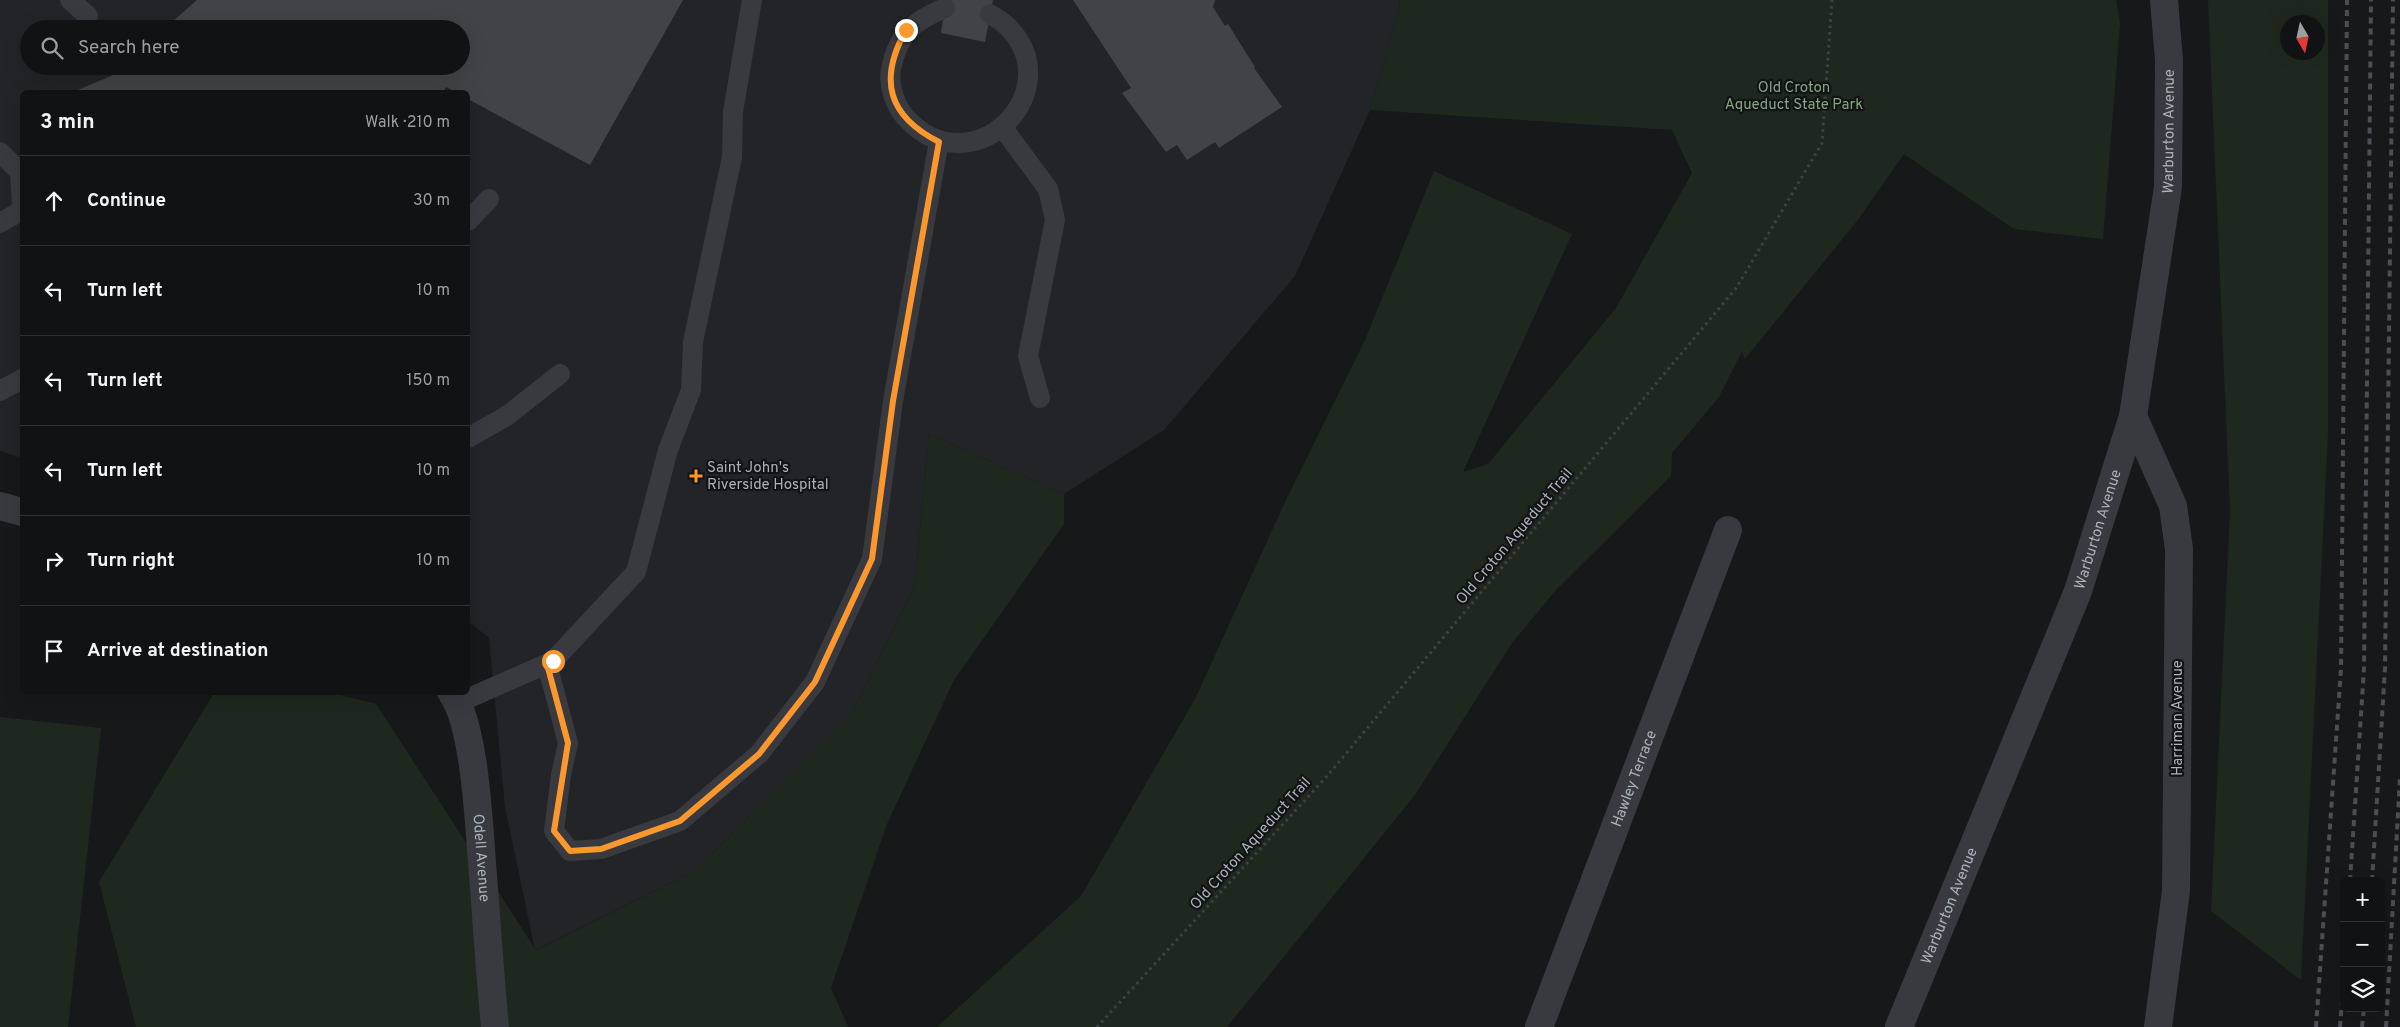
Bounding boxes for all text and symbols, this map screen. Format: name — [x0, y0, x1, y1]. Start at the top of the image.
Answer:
north arrow — [2280, 15, 2325, 60]
route end — [895, 19, 918, 42]
search box — [20, 20, 470, 75]
icon: search — [38, 34, 66, 62]
text: Search here — [78, 36, 180, 60]
street label: Warburton Avenue — [2159, 69, 2180, 195]
park label: Old Croton Aqueduct State Park — [1725, 79, 1863, 115]
text: 3 min — [40, 109, 95, 136]
text: Walk · 210 m — [365, 113, 450, 133]
icon: ahead — [40, 187, 68, 215]
text: Continue — [87, 189, 166, 213]
text: 30 m — [413, 191, 450, 211]
icon: left — [40, 277, 68, 305]
text: Turn left — [87, 279, 163, 303]
text: 10 m — [416, 281, 450, 301]
icon: left — [40, 367, 68, 395]
text: Turn left — [87, 369, 163, 393]
text: 150 m — [407, 371, 450, 391]
icon: left — [40, 457, 68, 485]
text: Turn left — [87, 459, 163, 483]
place label: Saint John's Riverside Hospital — [707, 459, 829, 495]
text: 10 m — [416, 461, 450, 481]
street label: Old Croton Aqueduct Trail — [1453, 465, 1578, 609]
street label: Warburton Avenue — [2071, 467, 2127, 592]
marker: Saint John's Riverside Hospital — [689, 469, 703, 483]
icon: right — [40, 547, 68, 575]
text: Turn right — [87, 549, 175, 573]
text: 10 m — [416, 551, 450, 571]
icon: arrive — [40, 637, 68, 665]
text: Arrive at destination — [87, 639, 268, 663]
route start — [542, 650, 565, 673]
street label: Harriman Avenue — [2169, 660, 2188, 776]
street label: Hawley Terrace — [1608, 728, 1662, 830]
street label: Old Croton Aqueduct Trail — [1187, 774, 1316, 914]
street label: Odell Avenue — [467, 813, 493, 903]
street label: Warburton Avenue — [1918, 845, 1983, 968]
map controls — [2340, 877, 2385, 1012]
button: + — [2340, 877, 2385, 922]
button: − — [2340, 922, 2385, 967]
button: layers — [2340, 967, 2385, 1012]

